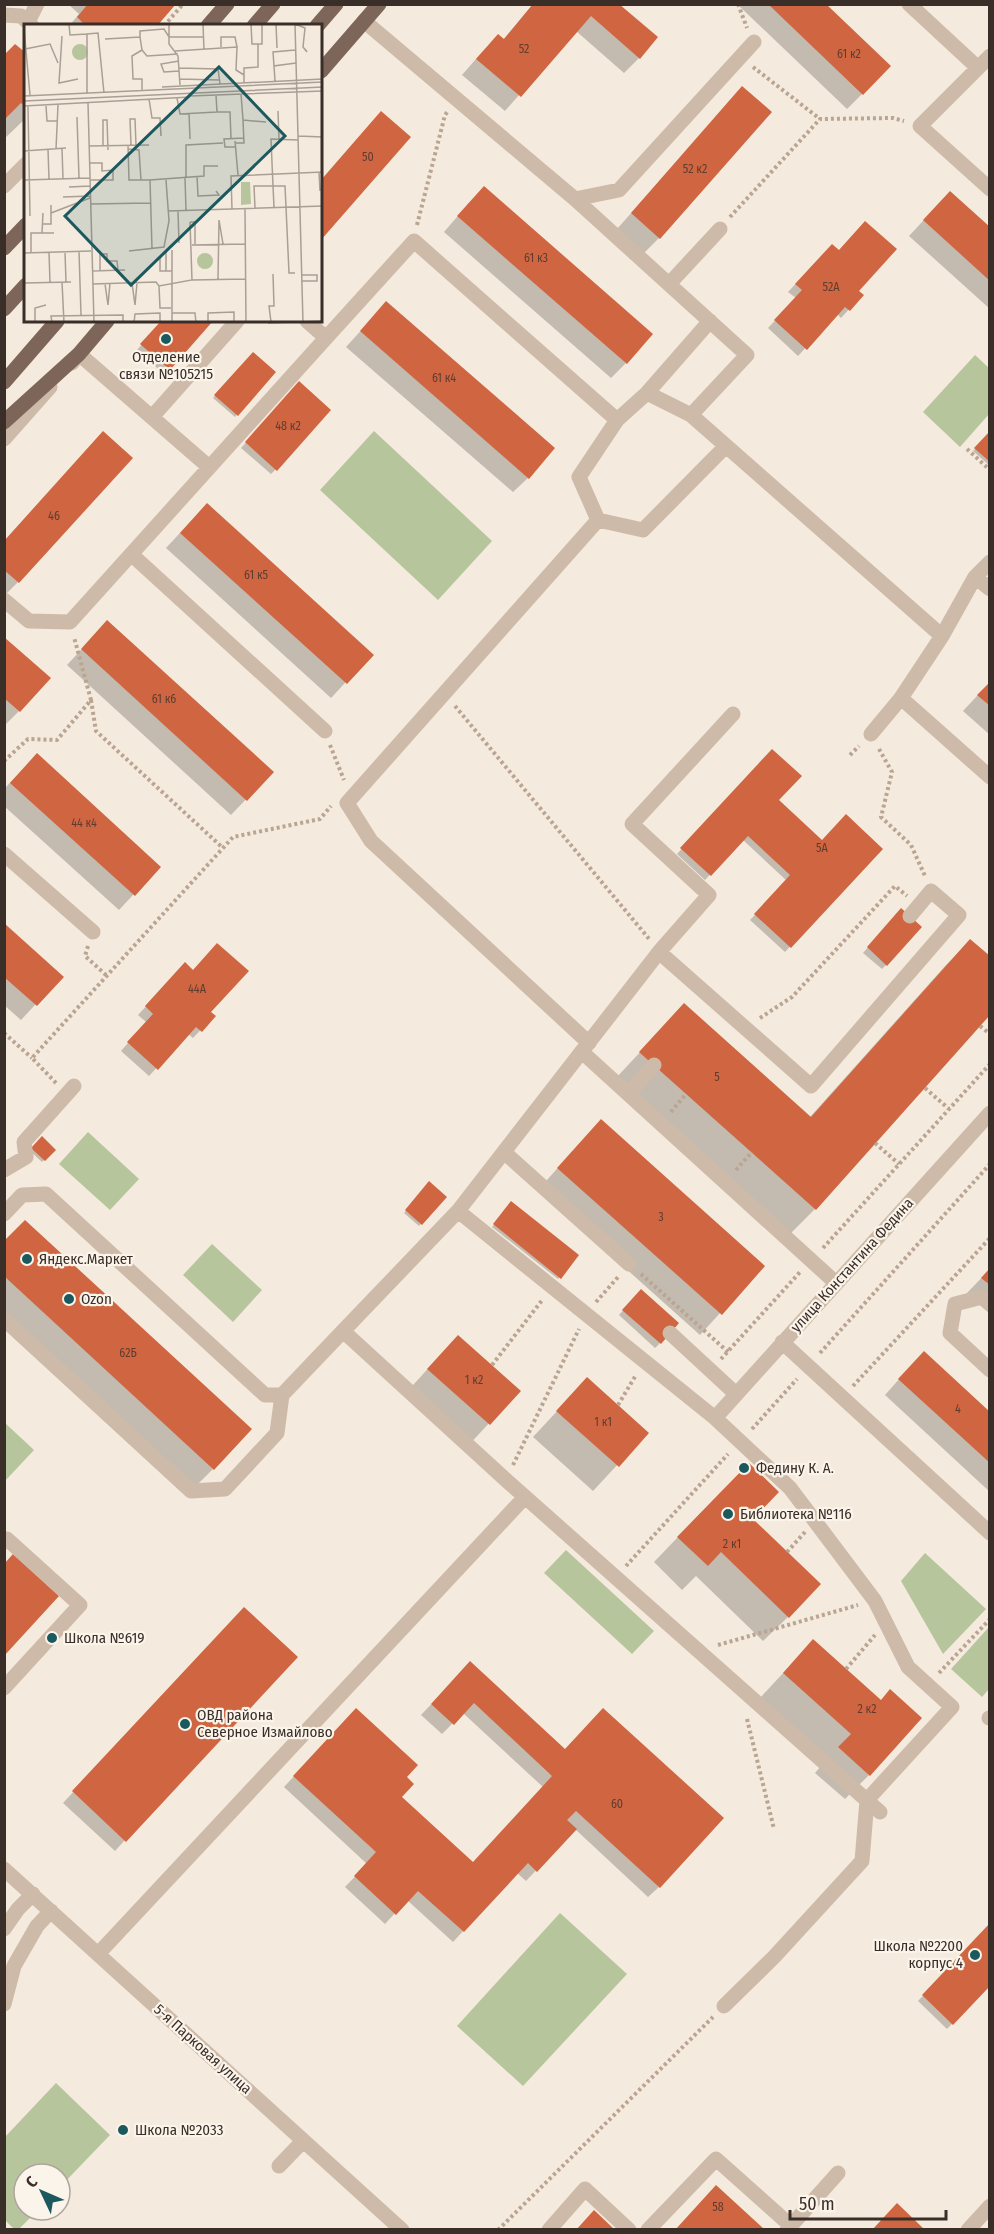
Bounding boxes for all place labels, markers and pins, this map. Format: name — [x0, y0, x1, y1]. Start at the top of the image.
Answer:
marker: Отделение связи №105215 — [159, 332, 173, 346]
place label: Отделение связи №105215 — [119, 348, 213, 383]
place label: Яндекс.Маркет — [39, 1250, 134, 1268]
marker: Яндекс.Маркет — [20, 1252, 34, 1266]
place label: Ozon — [81, 1290, 112, 1308]
marker: Ozon — [62, 1292, 76, 1306]
place label: Федину К. А. — [756, 1459, 834, 1477]
marker: Федину К. А. — [737, 1461, 751, 1475]
place label: Библиотека №116 — [740, 1505, 852, 1523]
marker: Библиотека №116 — [721, 1507, 735, 1521]
place label: Школа №619 — [64, 1629, 145, 1647]
marker: Школа №619 — [45, 1631, 59, 1645]
place label: ОВД района Северное Измайлово — [197, 1706, 333, 1741]
marker: ОВД района Северное Измайлово — [178, 1717, 192, 1731]
place label: Школа №2200 корпус 4 — [873, 1937, 963, 1972]
marker: Школа №2200 корпус 4 — [968, 1948, 982, 1962]
place label: Школа №2033 — [135, 2121, 224, 2139]
marker: Школа №2033 — [116, 2123, 130, 2137]

